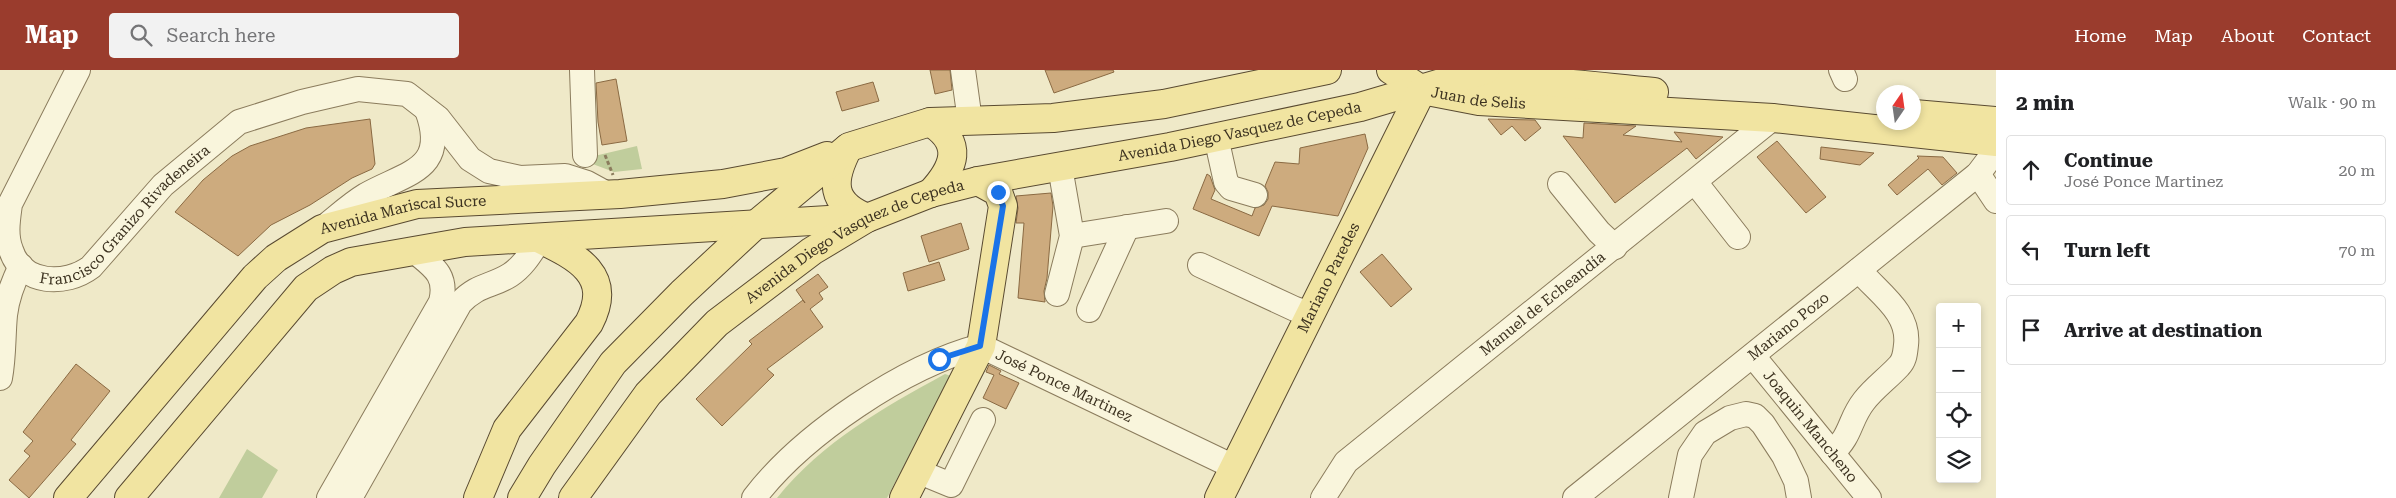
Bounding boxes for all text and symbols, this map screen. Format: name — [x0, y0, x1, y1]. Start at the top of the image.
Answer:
search box — [109, 13, 459, 58]
text: Map — [25, 21, 79, 49]
icon: search — [127, 21, 155, 49]
text: Search here — [167, 24, 275, 47]
text: Home — [2074, 25, 2126, 46]
text: Map — [2154, 25, 2193, 46]
text: About — [2221, 25, 2274, 46]
text: Contact — [2302, 25, 2371, 46]
street label: Juan de Selis — [1430, 83, 1526, 113]
north arrow — [1876, 85, 1921, 130]
text: 2 min — [2016, 91, 2074, 115]
text: Walk · 90 m — [2288, 93, 2376, 112]
street label: Avenida Diego Vasquez de Cepeda — [1117, 98, 1363, 165]
street label: Francisco Granizo Rivadeneira — [38, 141, 214, 288]
text: Continue — [2064, 149, 2153, 172]
icon: ahead — [2017, 156, 2045, 184]
text: 20 m — [2338, 161, 2375, 180]
text: José Ponce Martinez — [2064, 172, 2223, 191]
street label: Avenida Diego Vasquez de Cepeda — [742, 176, 966, 307]
route end — [987, 181, 1010, 204]
street label: Avenida Mariscal Sucre — [318, 192, 487, 238]
street label: Mariano Paredes — [1294, 220, 1364, 336]
icon: left — [2017, 236, 2045, 264]
text: Turn left — [2064, 239, 2150, 262]
text: 70 m — [2338, 241, 2375, 260]
street label: Manuel de Echeandía — [1476, 248, 1609, 360]
street label: Mariano Pozo — [1744, 288, 1833, 364]
map controls — [1936, 303, 1981, 483]
button: + — [1936, 303, 1981, 348]
icon: arrive — [2017, 316, 2045, 344]
text: Arrive at destination — [2064, 319, 2262, 342]
street label: José Ponce Martinez — [993, 345, 1135, 426]
route start — [928, 348, 951, 371]
button: − — [1936, 348, 1981, 393]
street label: Joaquin Mancheno — [1759, 367, 1862, 486]
button: locate — [1936, 393, 1981, 438]
button: layers — [1936, 438, 1981, 483]

